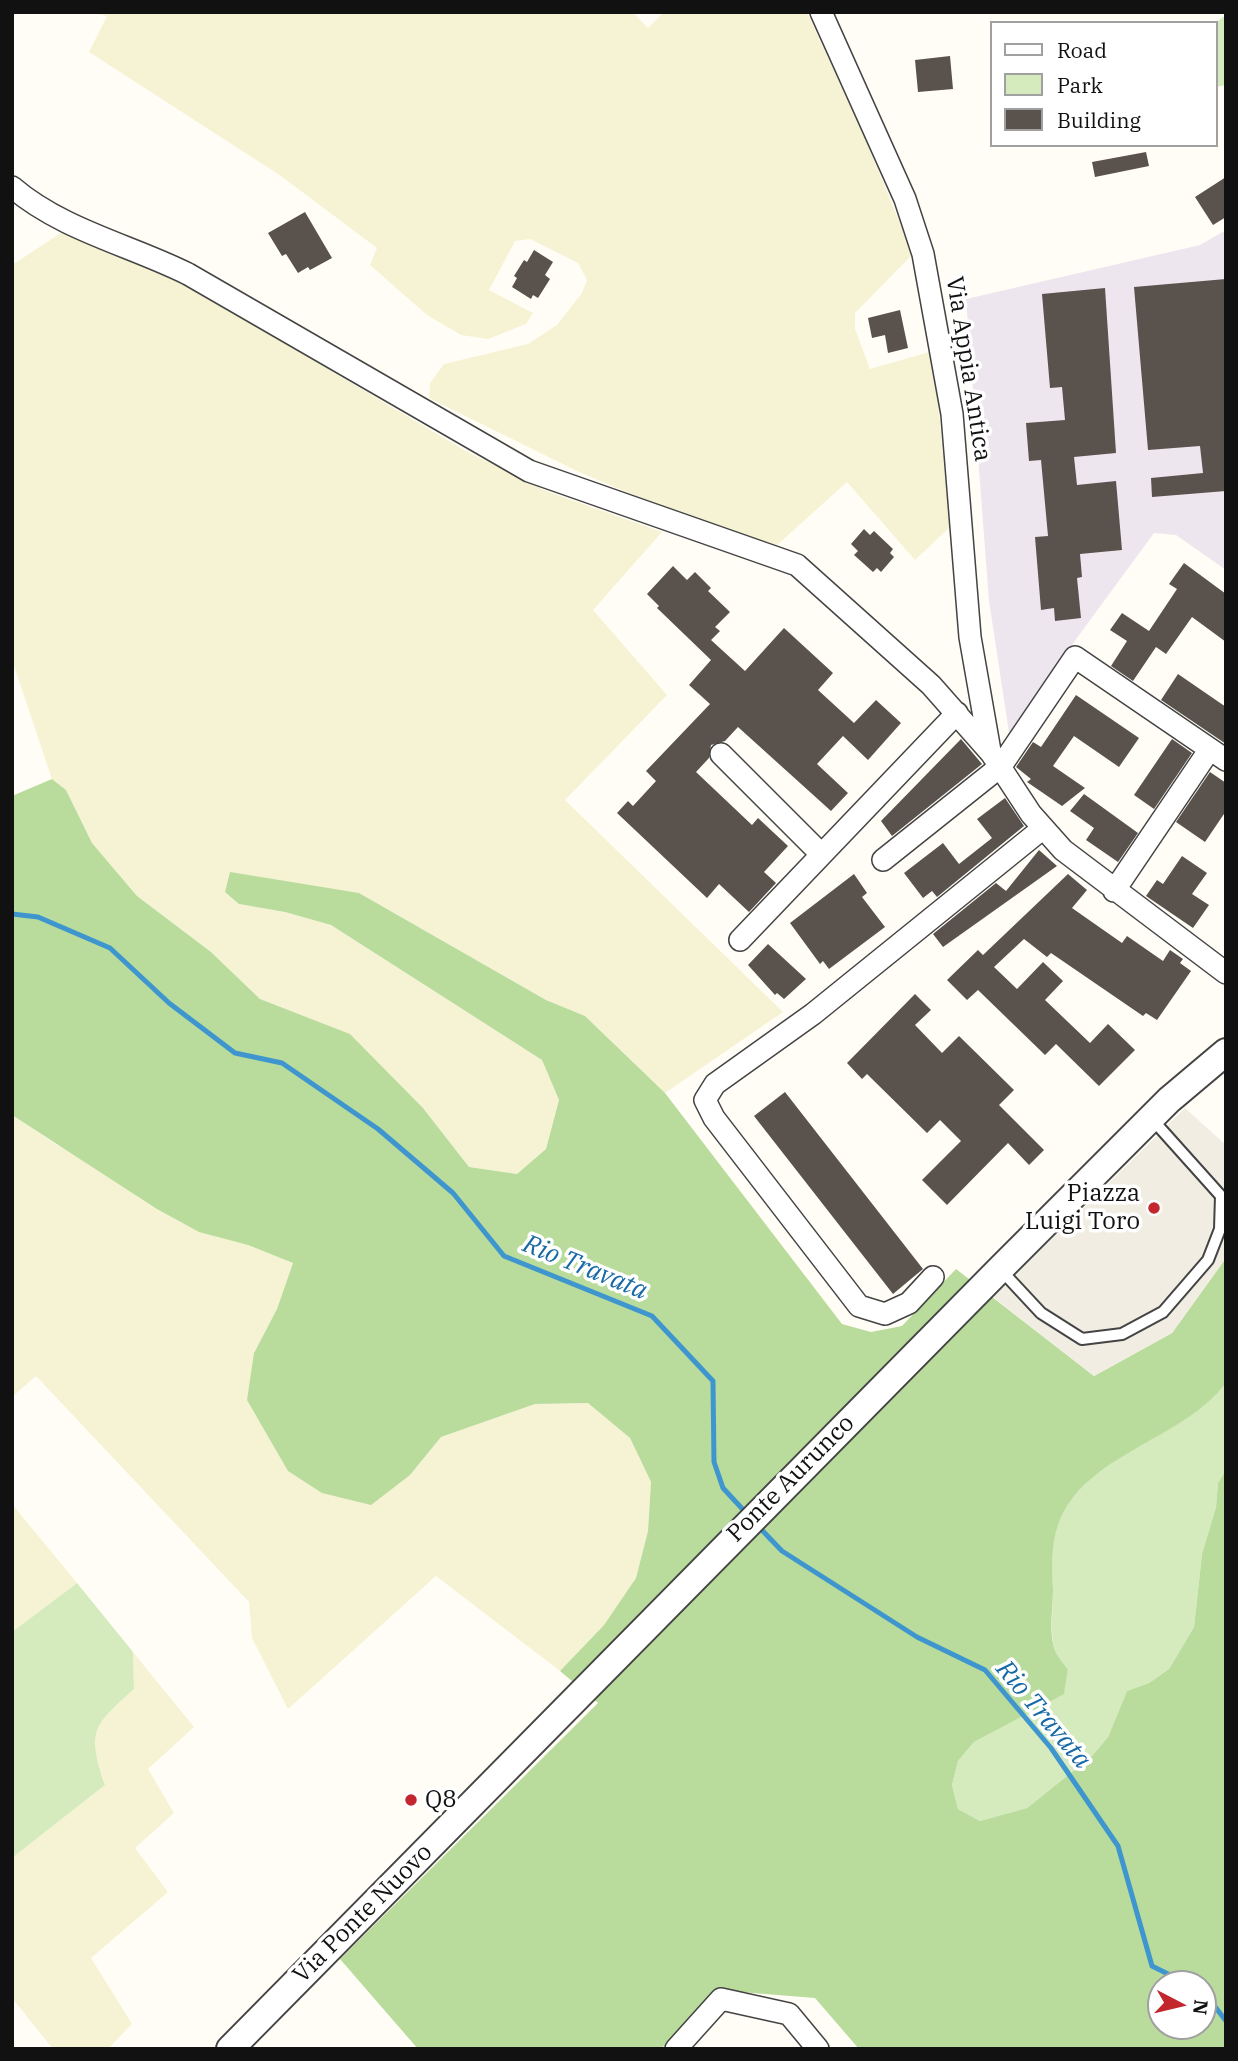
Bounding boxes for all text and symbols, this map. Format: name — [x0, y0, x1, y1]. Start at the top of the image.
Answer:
legend — [990, 21, 1217, 147]
text: Road — [1057, 36, 1107, 64]
text: Park — [1057, 71, 1103, 99]
text: Building — [1057, 106, 1141, 134]
street label: Via Appia Antica — [939, 274, 997, 464]
place label: Piazza Luigi Toro — [1025, 1180, 1140, 1236]
marker: Piazza Luigi Toro — [1146, 1200, 1162, 1216]
water label: Rio Travata — [518, 1229, 652, 1307]
street label: Ponte Aurunco — [721, 1409, 861, 1549]
water label: Rio Travata — [989, 1655, 1097, 1775]
place label: Q8 — [425, 1786, 457, 1814]
marker: Q8 — [403, 1792, 419, 1808]
street label: Via Ponte Nuovo — [287, 1838, 439, 1990]
north arrow — [1147, 1970, 1217, 2040]
text: N — [1188, 1998, 1214, 2016]

